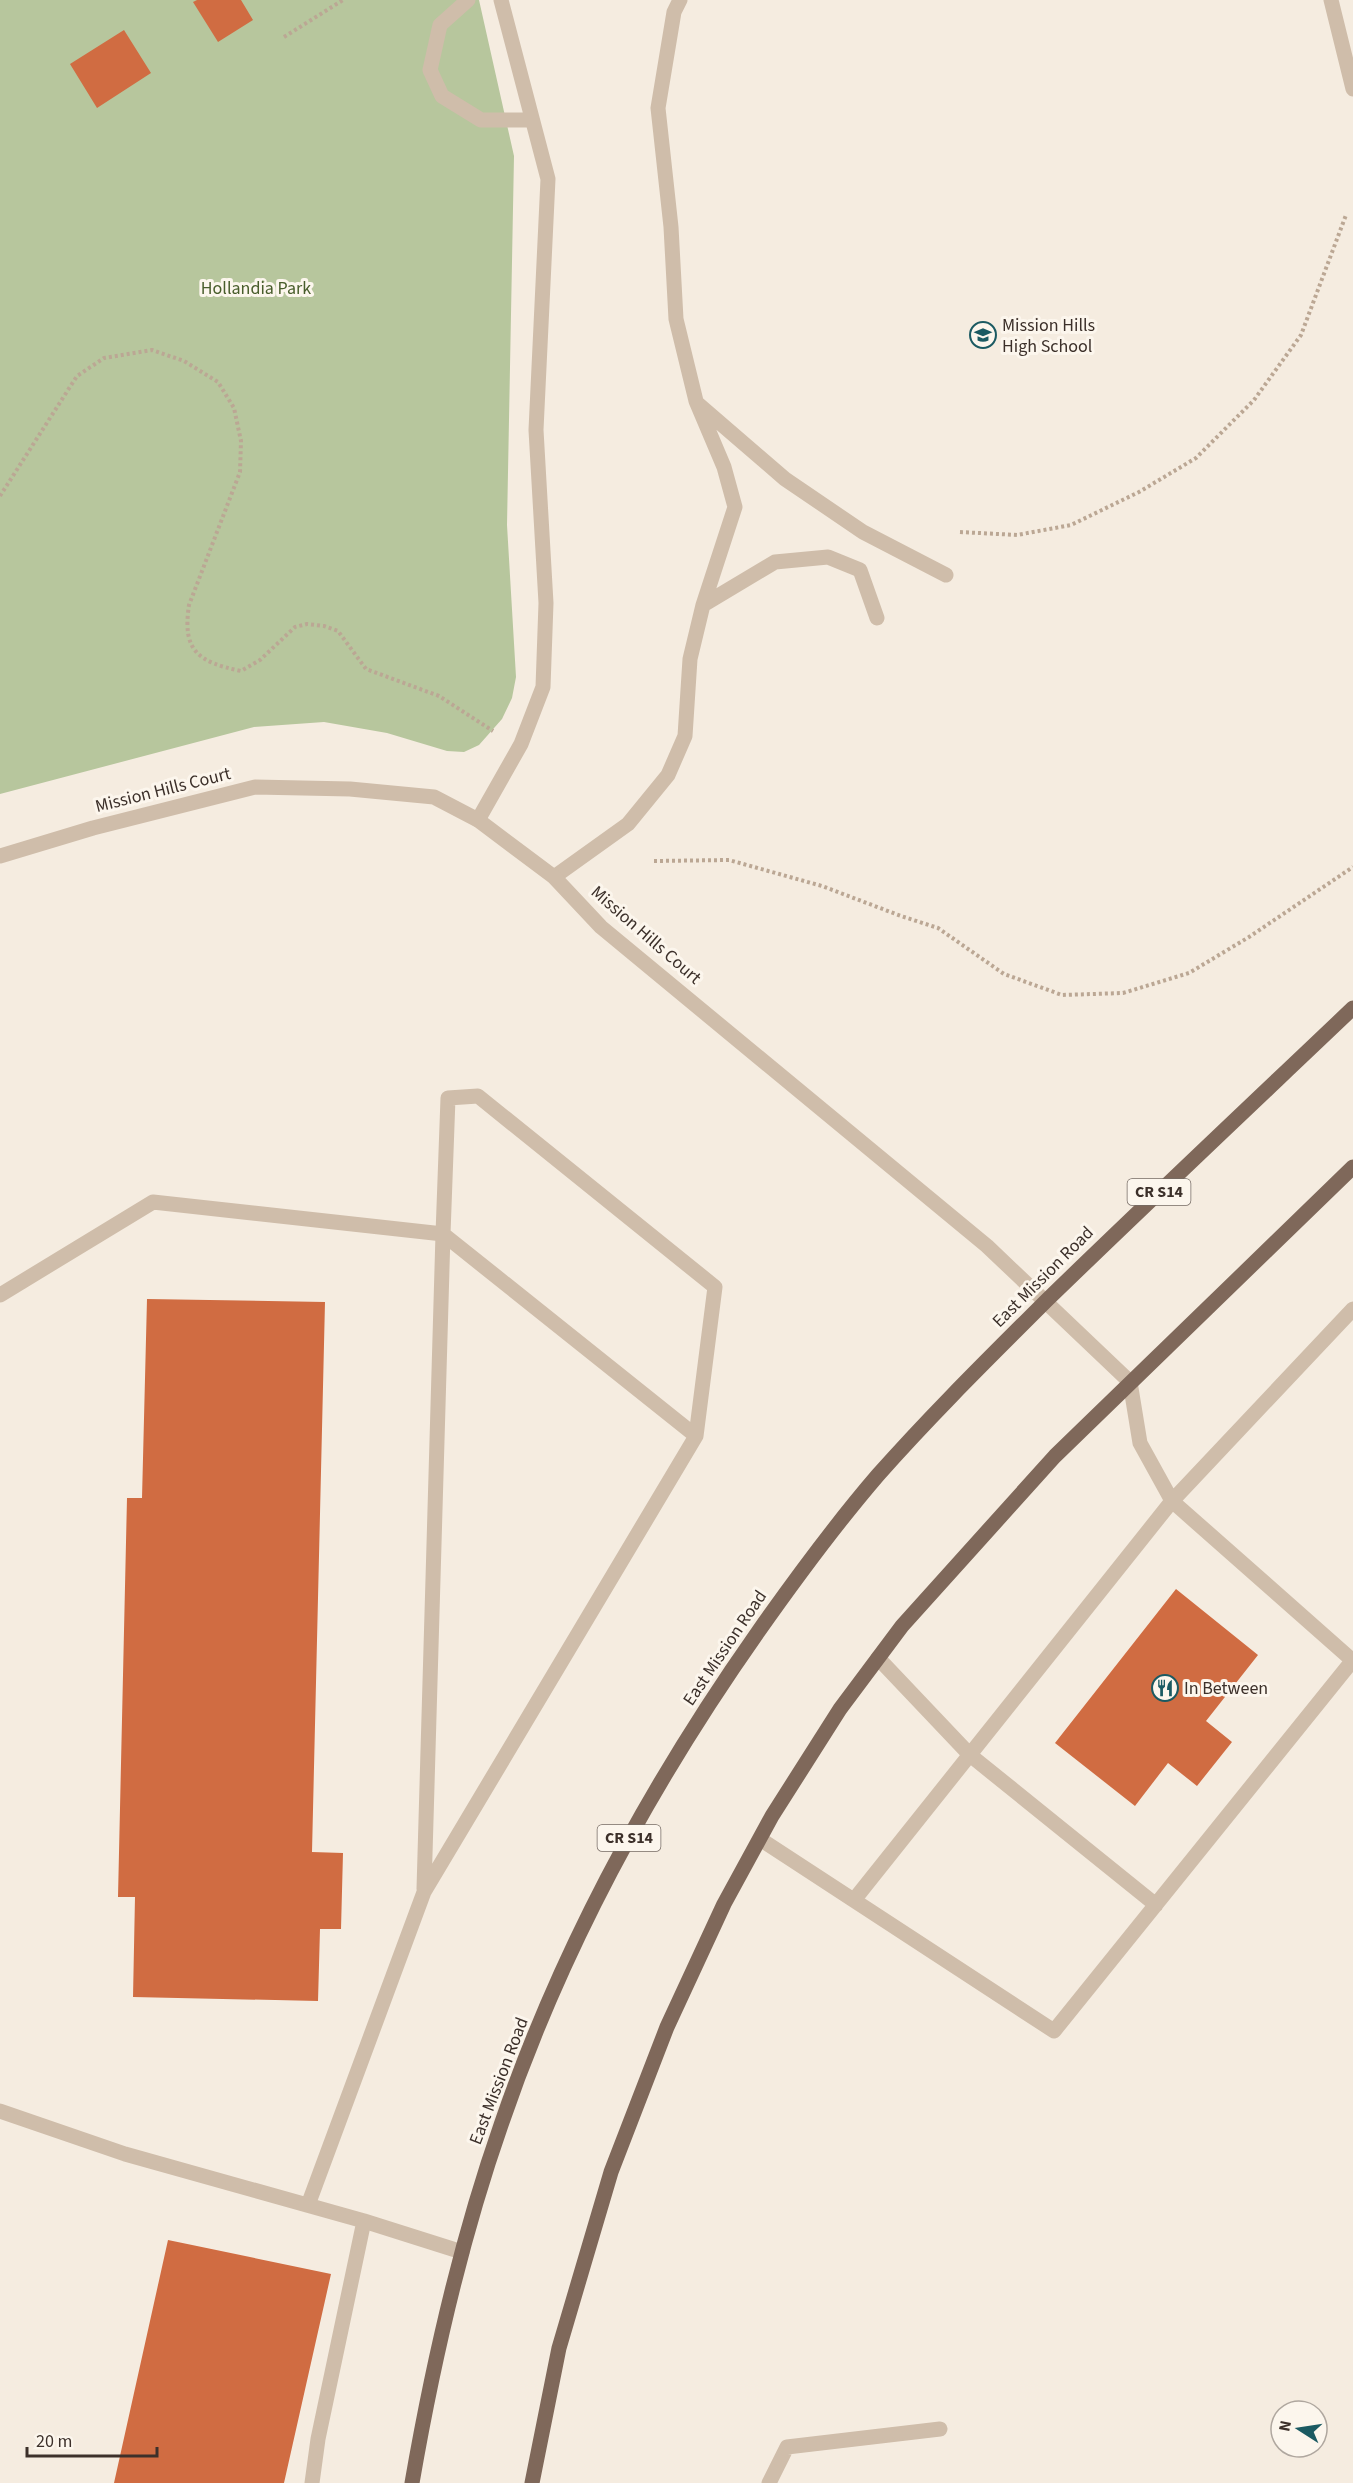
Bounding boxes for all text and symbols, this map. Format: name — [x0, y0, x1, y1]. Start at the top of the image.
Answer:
park label: Hollandia Park — [201, 276, 311, 301]
place label: Mission Hills High School — [1002, 313, 1095, 359]
school or university icon: Mission Hills High School — [968, 320, 998, 350]
street label: Mission Hills Court — [93, 761, 233, 819]
street label: Mission Hills Court — [585, 880, 707, 990]
road number: CR S14 — [1128, 1179, 1190, 1205]
street label: East Mission Road — [987, 1221, 1099, 1333]
street label: East Mission Road — [677, 1585, 773, 1711]
restaurant icon: In Between — [1150, 1673, 1180, 1703]
place label: In Between — [1184, 1676, 1268, 1701]
road number: CR S14 — [598, 1825, 660, 1851]
street label: East Mission Road — [463, 2014, 535, 2148]
north arrow — [1269, 2399, 1329, 2459]
text: N — [1273, 2419, 1297, 2434]
scale bar — [27, 2420, 158, 2458]
text: 20 m — [36, 2429, 72, 2454]

